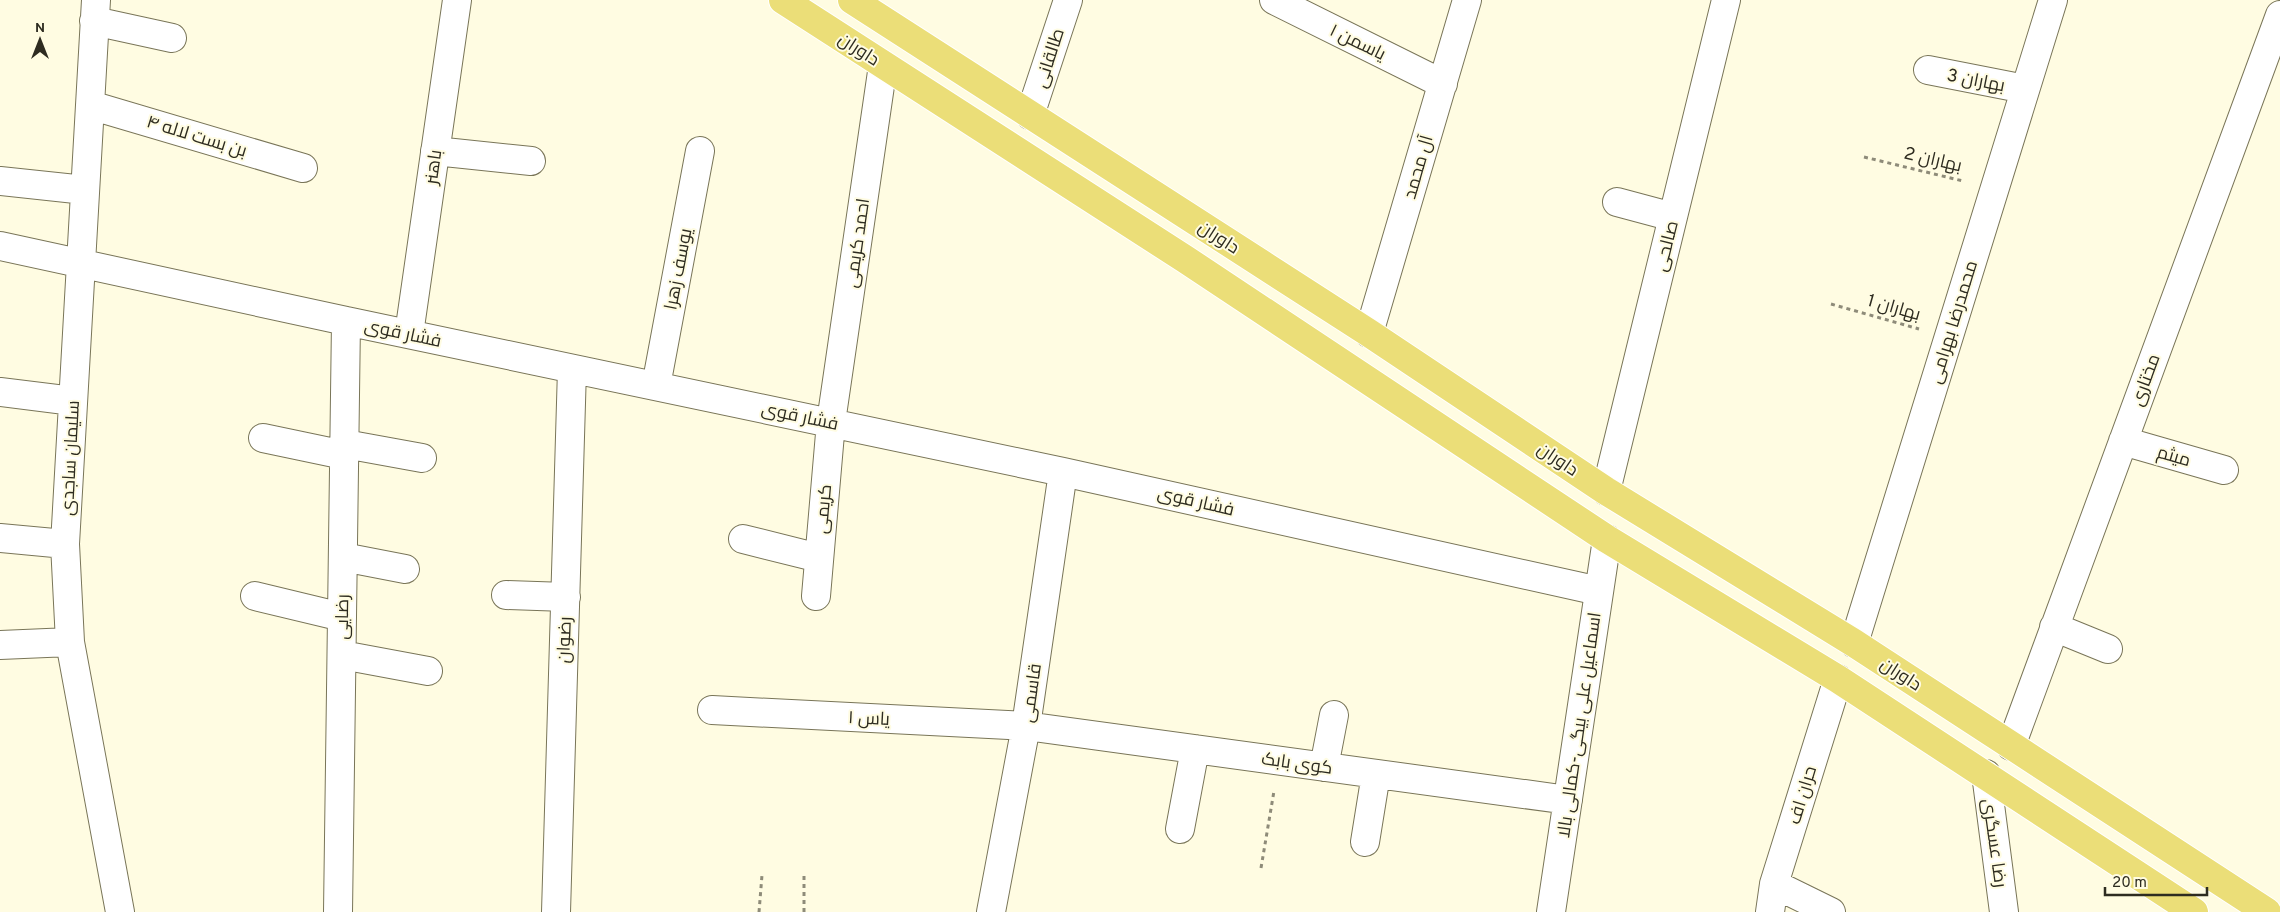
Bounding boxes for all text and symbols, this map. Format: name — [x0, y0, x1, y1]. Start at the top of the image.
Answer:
north arrow — [15, 15, 65, 65]
text: N — [35, 20, 45, 37]
street label: یاسمن ۱ — [1326, 20, 1389, 67]
street label: طالقانی — [1030, 26, 1071, 91]
street label: داوران — [833, 28, 883, 72]
street label: بهاران 3 — [1945, 65, 2007, 98]
street label: بن بست لاله ۴ — [143, 111, 250, 164]
street label: آل محمد — [1399, 133, 1440, 202]
street label: بهاران 2 — [1901, 143, 1964, 178]
street label: باهنر — [421, 148, 448, 187]
street label: احمد کریمی — [841, 197, 876, 290]
street label: داوران — [1193, 216, 1243, 260]
street label: صالحی — [1650, 218, 1685, 274]
street label: یوسف زهرا — [660, 226, 699, 312]
street label: محمدرضا بهرامی — [1925, 258, 1984, 387]
street label: بهاران 1 — [1864, 290, 1923, 327]
street label: فشار قوی — [362, 315, 443, 354]
street label: مختاری — [2126, 351, 2166, 410]
street label: فشار قوی — [759, 398, 840, 437]
street label: سلیمان ساجدی — [57, 400, 86, 516]
street label: داوران — [1532, 438, 1582, 482]
street label: میثم — [2154, 442, 2193, 473]
street label: فشار قوی — [1155, 482, 1236, 522]
street label: کریمی — [811, 483, 838, 535]
street label: رضایی — [332, 594, 355, 640]
street label: اسماعیل علی بیگی-کمالی بالا — [1553, 611, 1608, 840]
street label: رضوان — [553, 616, 578, 664]
street label: داوران — [1875, 653, 1925, 697]
street label: قاسمی — [1017, 662, 1048, 724]
street label: یاس ۱ — [847, 707, 891, 732]
street label: کوی بابک — [1260, 748, 1334, 781]
street label: حران اف — [1784, 763, 1823, 827]
street label: رضا عسگری — [1976, 797, 2011, 889]
scale bar — [2105, 864, 2208, 896]
text: 20 m — [2112, 874, 2147, 893]

